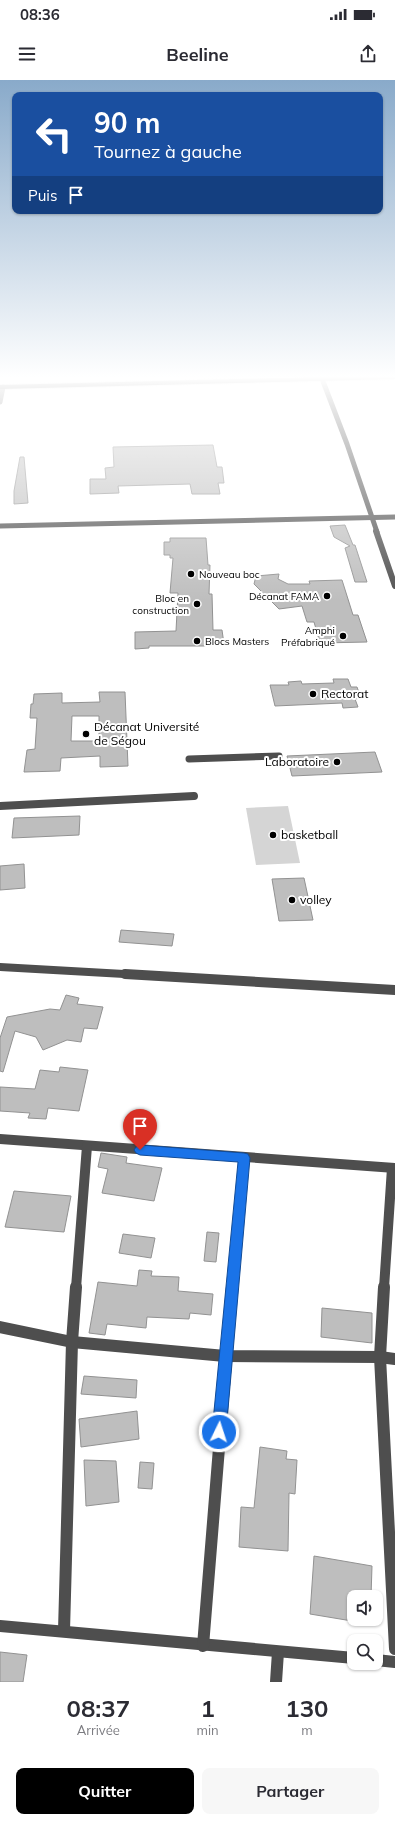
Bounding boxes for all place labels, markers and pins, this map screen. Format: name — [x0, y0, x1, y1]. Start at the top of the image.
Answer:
place label: Nouveau boc — [199, 568, 260, 581]
marker: Nouveau boc — [186, 569, 196, 579]
place label: Décanat FAMA — [249, 590, 320, 603]
marker: Décanat FAMA — [322, 591, 332, 601]
place label: Bloc en construction — [132, 592, 189, 617]
marker: Bloc en construction — [192, 599, 202, 609]
place label: Amphi Préfabriqué — [281, 624, 335, 649]
marker: Amphi Préfabriqué — [338, 631, 348, 641]
place label: Blocs Masters — [205, 635, 269, 648]
marker: Blocs Masters — [192, 636, 202, 646]
place label: Rectorat — [321, 686, 368, 701]
marker: Rectorat — [308, 689, 318, 699]
place label: Décanat Université de Ségou — [94, 719, 199, 748]
marker: Décanat Université de Ségou — [81, 729, 91, 739]
place label: Laboratoire — [265, 754, 329, 769]
marker: Laboratoire — [332, 757, 342, 767]
place label: basketball — [281, 827, 338, 842]
marker: basketball — [268, 830, 278, 840]
place label: volley — [300, 892, 332, 907]
marker: volley — [287, 895, 297, 905]
pin — [123, 1109, 157, 1150]

